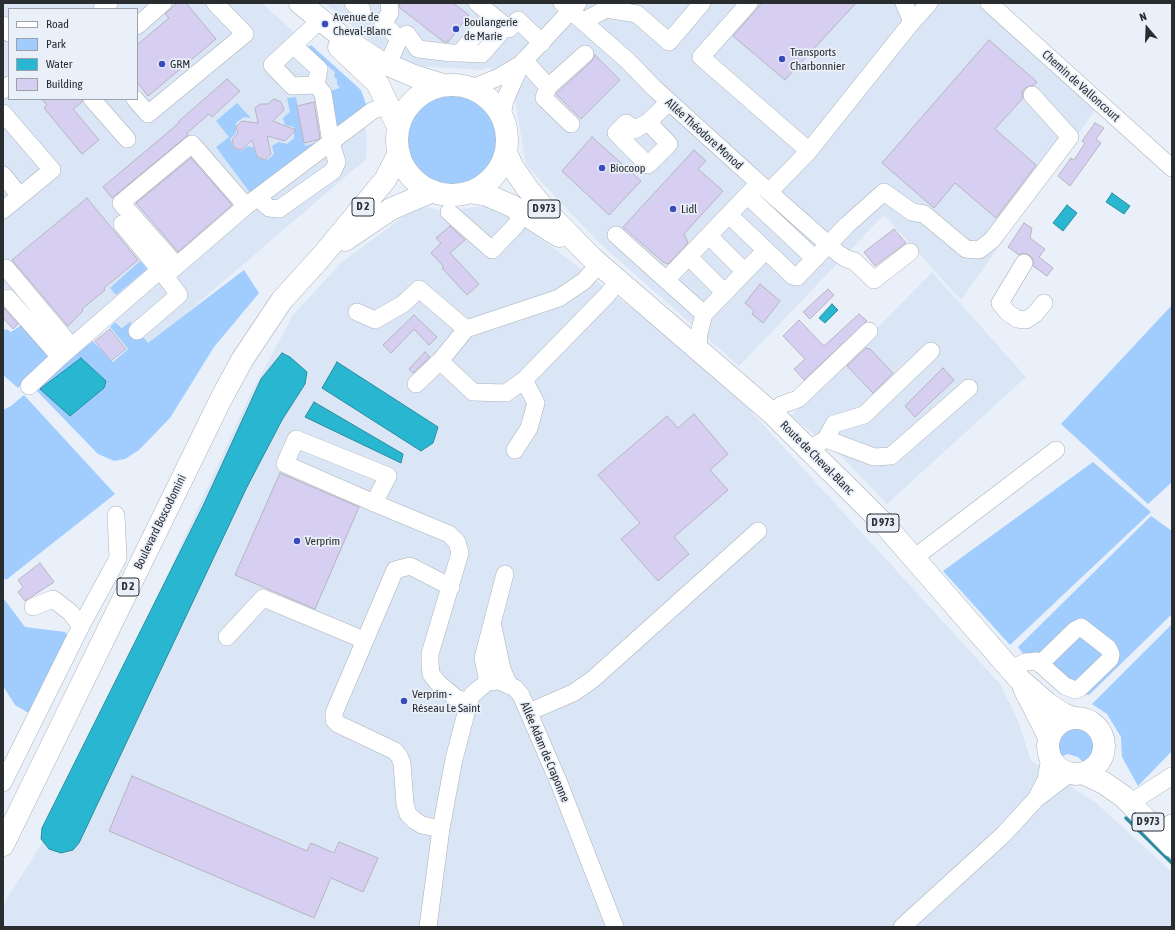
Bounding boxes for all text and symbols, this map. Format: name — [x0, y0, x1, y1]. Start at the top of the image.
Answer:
legend — [8, 8, 138, 100]
north arrow — [1127, 8, 1167, 48]
place label: Avenue de Cheval-Blanc — [333, 10, 391, 38]
text: N — [1138, 10, 1148, 23]
place label: Boulangerie de Marie — [464, 15, 518, 43]
text: Road — [46, 17, 69, 31]
marker: Avenue de Cheval-Blanc — [320, 19, 330, 29]
marker: Boulangerie de Marie — [451, 24, 461, 34]
text: Park — [46, 37, 66, 51]
place label: Transports Charbonnier — [790, 45, 845, 73]
street label: Chemin de Valloncourt — [1039, 47, 1123, 125]
marker: Transports Charbonnier — [777, 54, 787, 64]
text: Water — [46, 57, 72, 71]
place label: GRM — [170, 57, 190, 71]
marker: GRM — [157, 59, 167, 69]
text: Building — [46, 77, 83, 91]
street label: Allée Théodore Monod — [662, 95, 746, 173]
place label: Biocoop — [610, 161, 645, 175]
marker: Biocoop — [597, 163, 607, 173]
road number: D 2 — [352, 198, 374, 216]
road number: D 973 — [528, 200, 560, 218]
place label: Lidl — [681, 202, 697, 216]
marker: Lidl — [668, 204, 678, 214]
street label: Route de Cheval-Blanc — [777, 418, 857, 498]
street label: Boulevard Boscodomini — [131, 472, 189, 572]
road number: D 973 — [867, 514, 899, 532]
place label: Verprim — [305, 534, 340, 548]
marker: Verprim — [292, 536, 302, 546]
road number: D 2 — [117, 578, 139, 596]
place label: Verprim - Réseau Le Saint — [412, 687, 481, 715]
marker: Verprim - Réseau Le Saint — [399, 696, 409, 706]
street label: Allée Adam de Craponne — [517, 700, 573, 804]
road number: D 973 — [1132, 813, 1164, 831]

